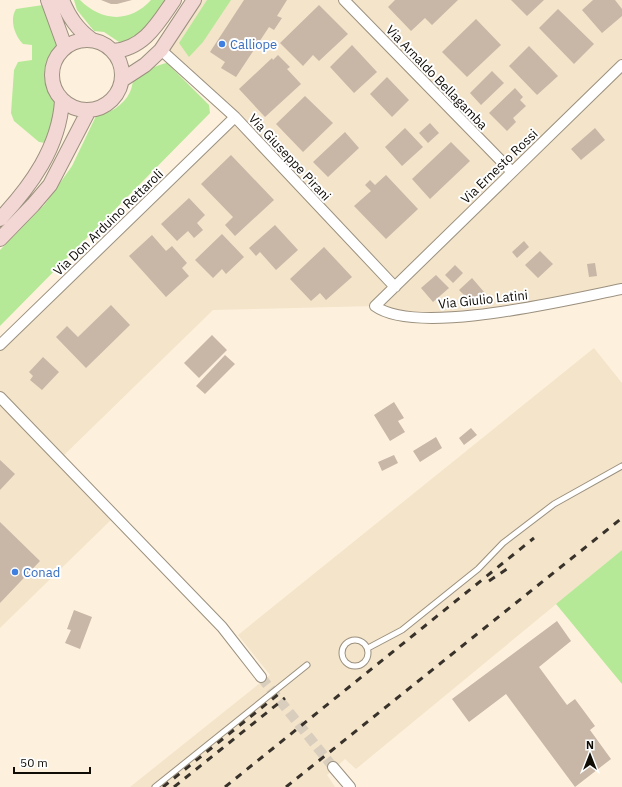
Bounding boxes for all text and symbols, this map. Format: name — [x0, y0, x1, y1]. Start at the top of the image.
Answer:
street label: Via Arnaldo Bellagamba — [382, 21, 491, 133]
place label: Calliope — [230, 36, 277, 53]
marker: Calliope — [217, 39, 227, 49]
street label: Via Giuseppe Pirani — [245, 110, 334, 204]
street label: Via Ernesto Rossi — [457, 125, 541, 207]
street label: Via Don Arduino Rettaroli — [50, 165, 167, 279]
street label: Via Giulio Latini — [437, 286, 529, 313]
place label: Conad — [23, 564, 60, 581]
marker: Conad — [10, 567, 20, 577]
north arrow — [570, 735, 610, 775]
text: N — [586, 738, 594, 752]
scale bar — [14, 749, 90, 775]
text: 50 m — [20, 755, 48, 770]

